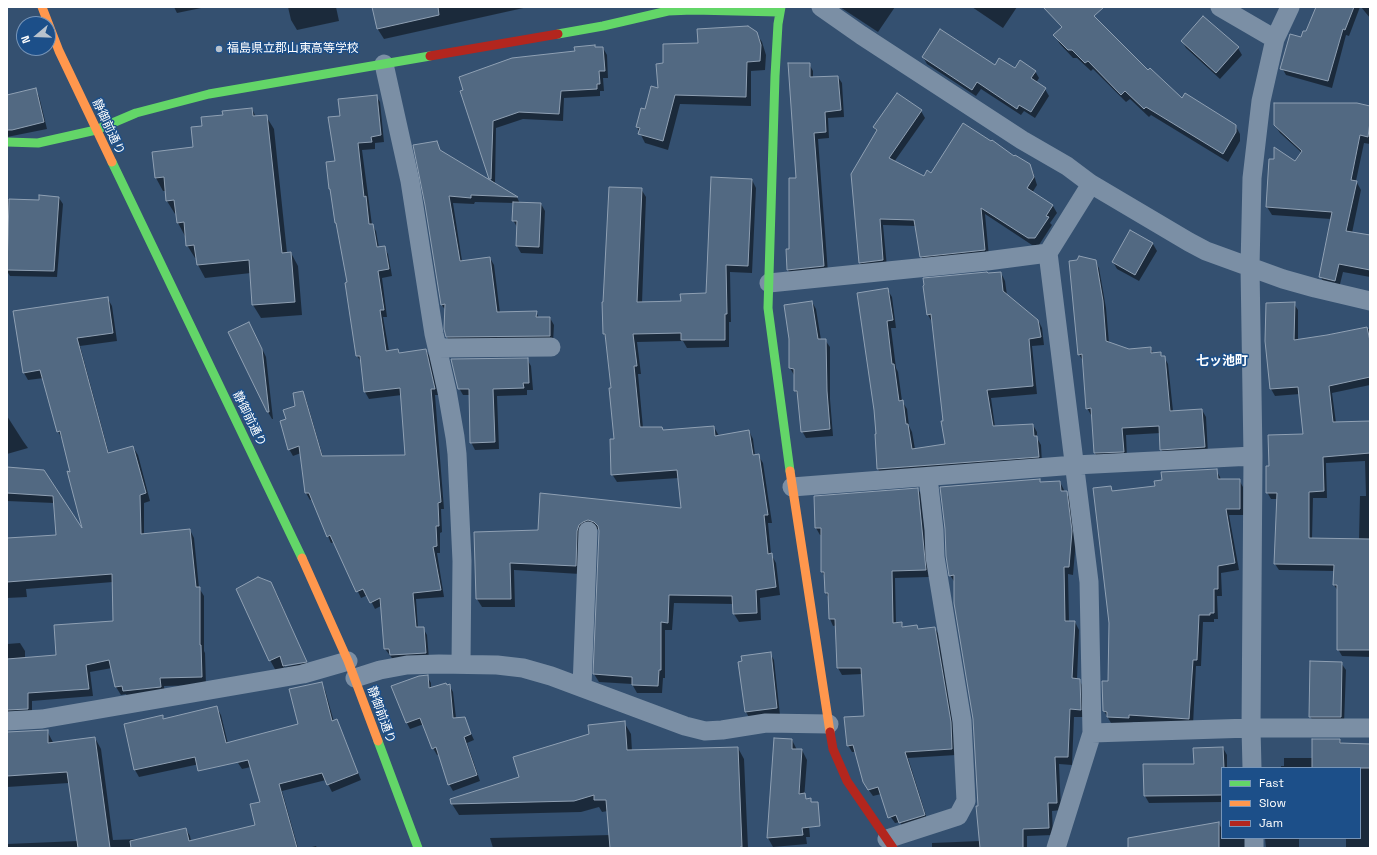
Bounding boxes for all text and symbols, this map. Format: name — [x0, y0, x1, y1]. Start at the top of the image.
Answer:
north arrow — [16, 16, 56, 56]
text: N — [18, 34, 33, 45]
place label: 福島県立郡山東高等学校 — [227, 42, 359, 56]
marker: 福島県立郡山東高等学校 — [214, 44, 224, 54]
street label: 静御前通り — [89, 97, 127, 157]
district label: 七ッ池町 — [1196, 353, 1248, 369]
street label: 静御前通り — [229, 389, 269, 449]
street label: 静御前通り — [364, 684, 398, 746]
legend — [1221, 767, 1361, 839]
text: Fast — [1259, 775, 1284, 791]
text: Slow — [1259, 795, 1286, 811]
text: Jam — [1259, 815, 1283, 831]

